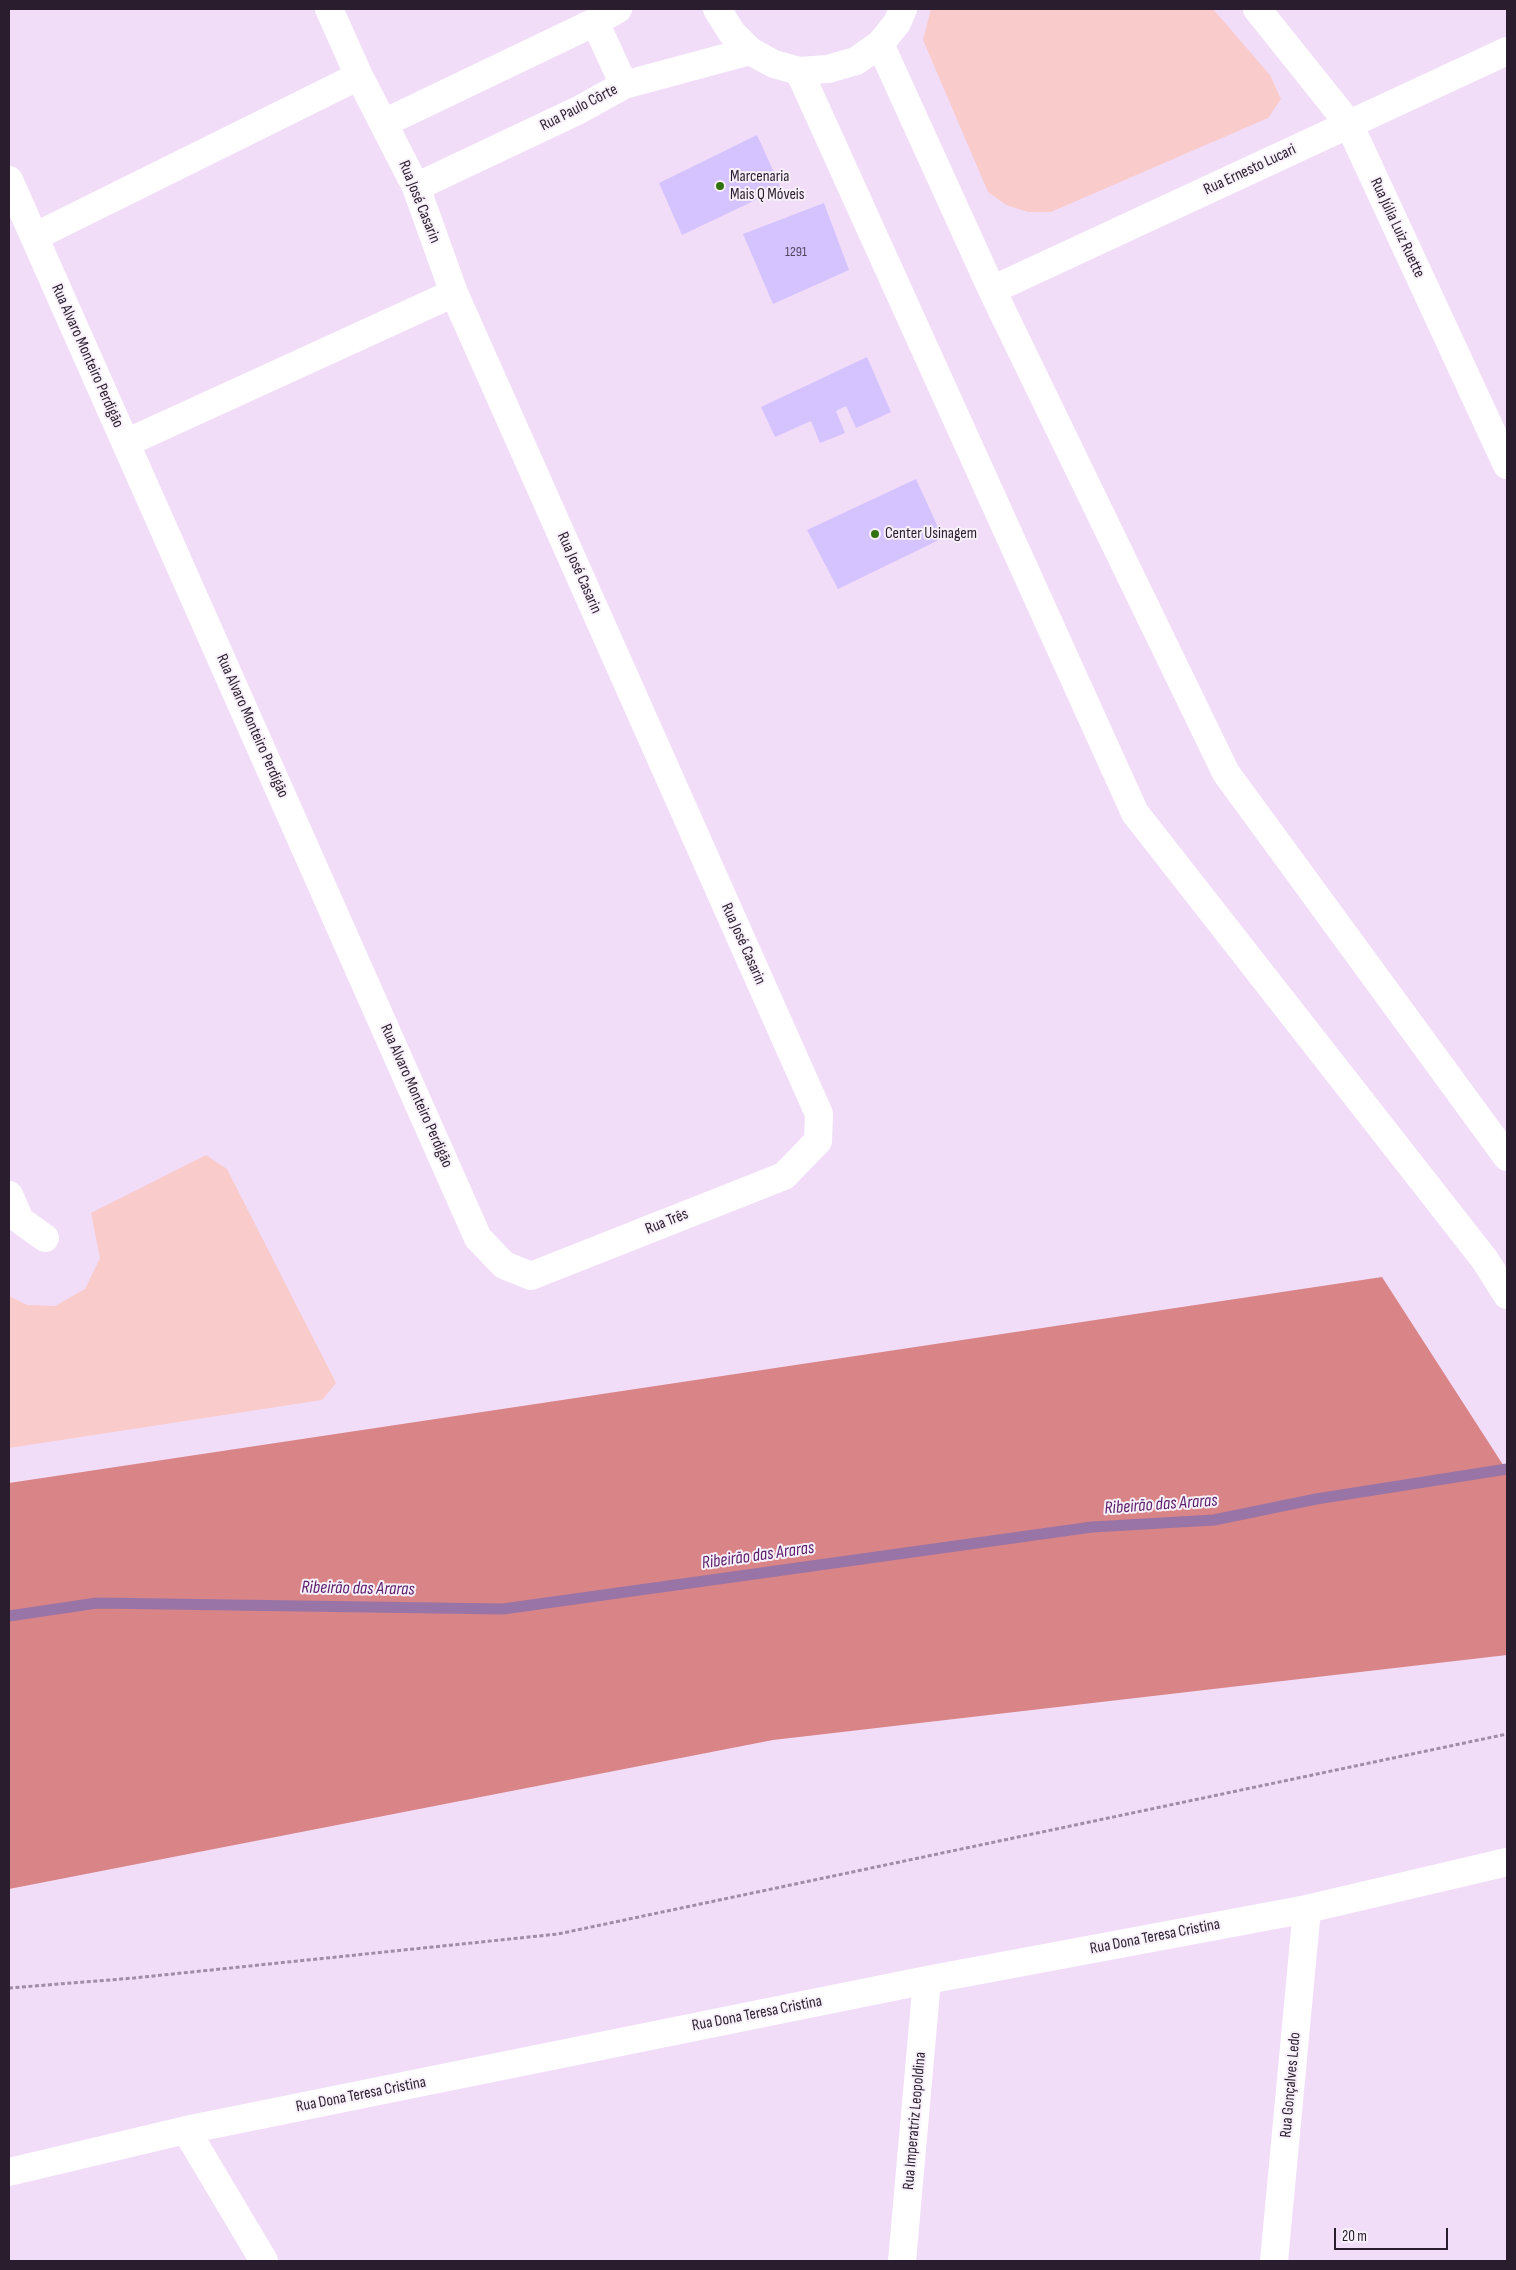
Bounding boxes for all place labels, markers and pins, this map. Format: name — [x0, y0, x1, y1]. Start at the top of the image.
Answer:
place label: Marcenaria Mais Q Móveis — [730, 167, 805, 205]
marker: Marcenaria Mais Q Móveis — [714, 180, 726, 192]
place label: Center Usinagem — [885, 524, 977, 544]
marker: Center Usinagem — [869, 528, 881, 540]

